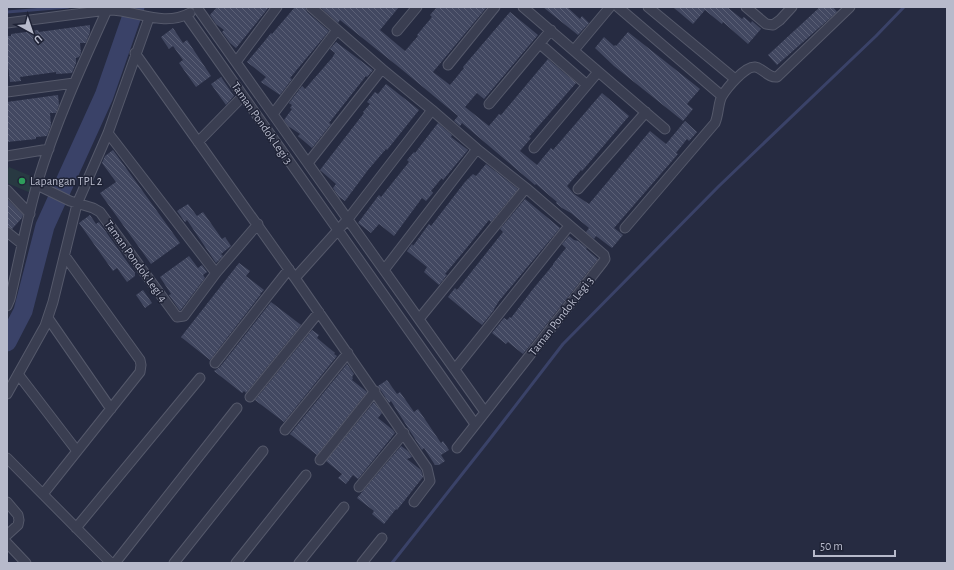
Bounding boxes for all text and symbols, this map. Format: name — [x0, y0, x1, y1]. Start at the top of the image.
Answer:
north arrow — [12, 12, 52, 52]
text: U — [32, 33, 44, 46]
street label: Taman Pondok Legi 3 — [229, 80, 295, 166]
place label: Lapangan TPL 2 — [30, 175, 103, 187]
marker: Lapangan TPL 2 — [17, 176, 27, 186]
street label: Taman Pondok Legi 4 — [102, 218, 170, 304]
street label: Taman Pondok Legi 3 — [526, 274, 596, 358]
scale bar — [814, 532, 895, 558]
text: 50 m — [820, 540, 843, 552]

